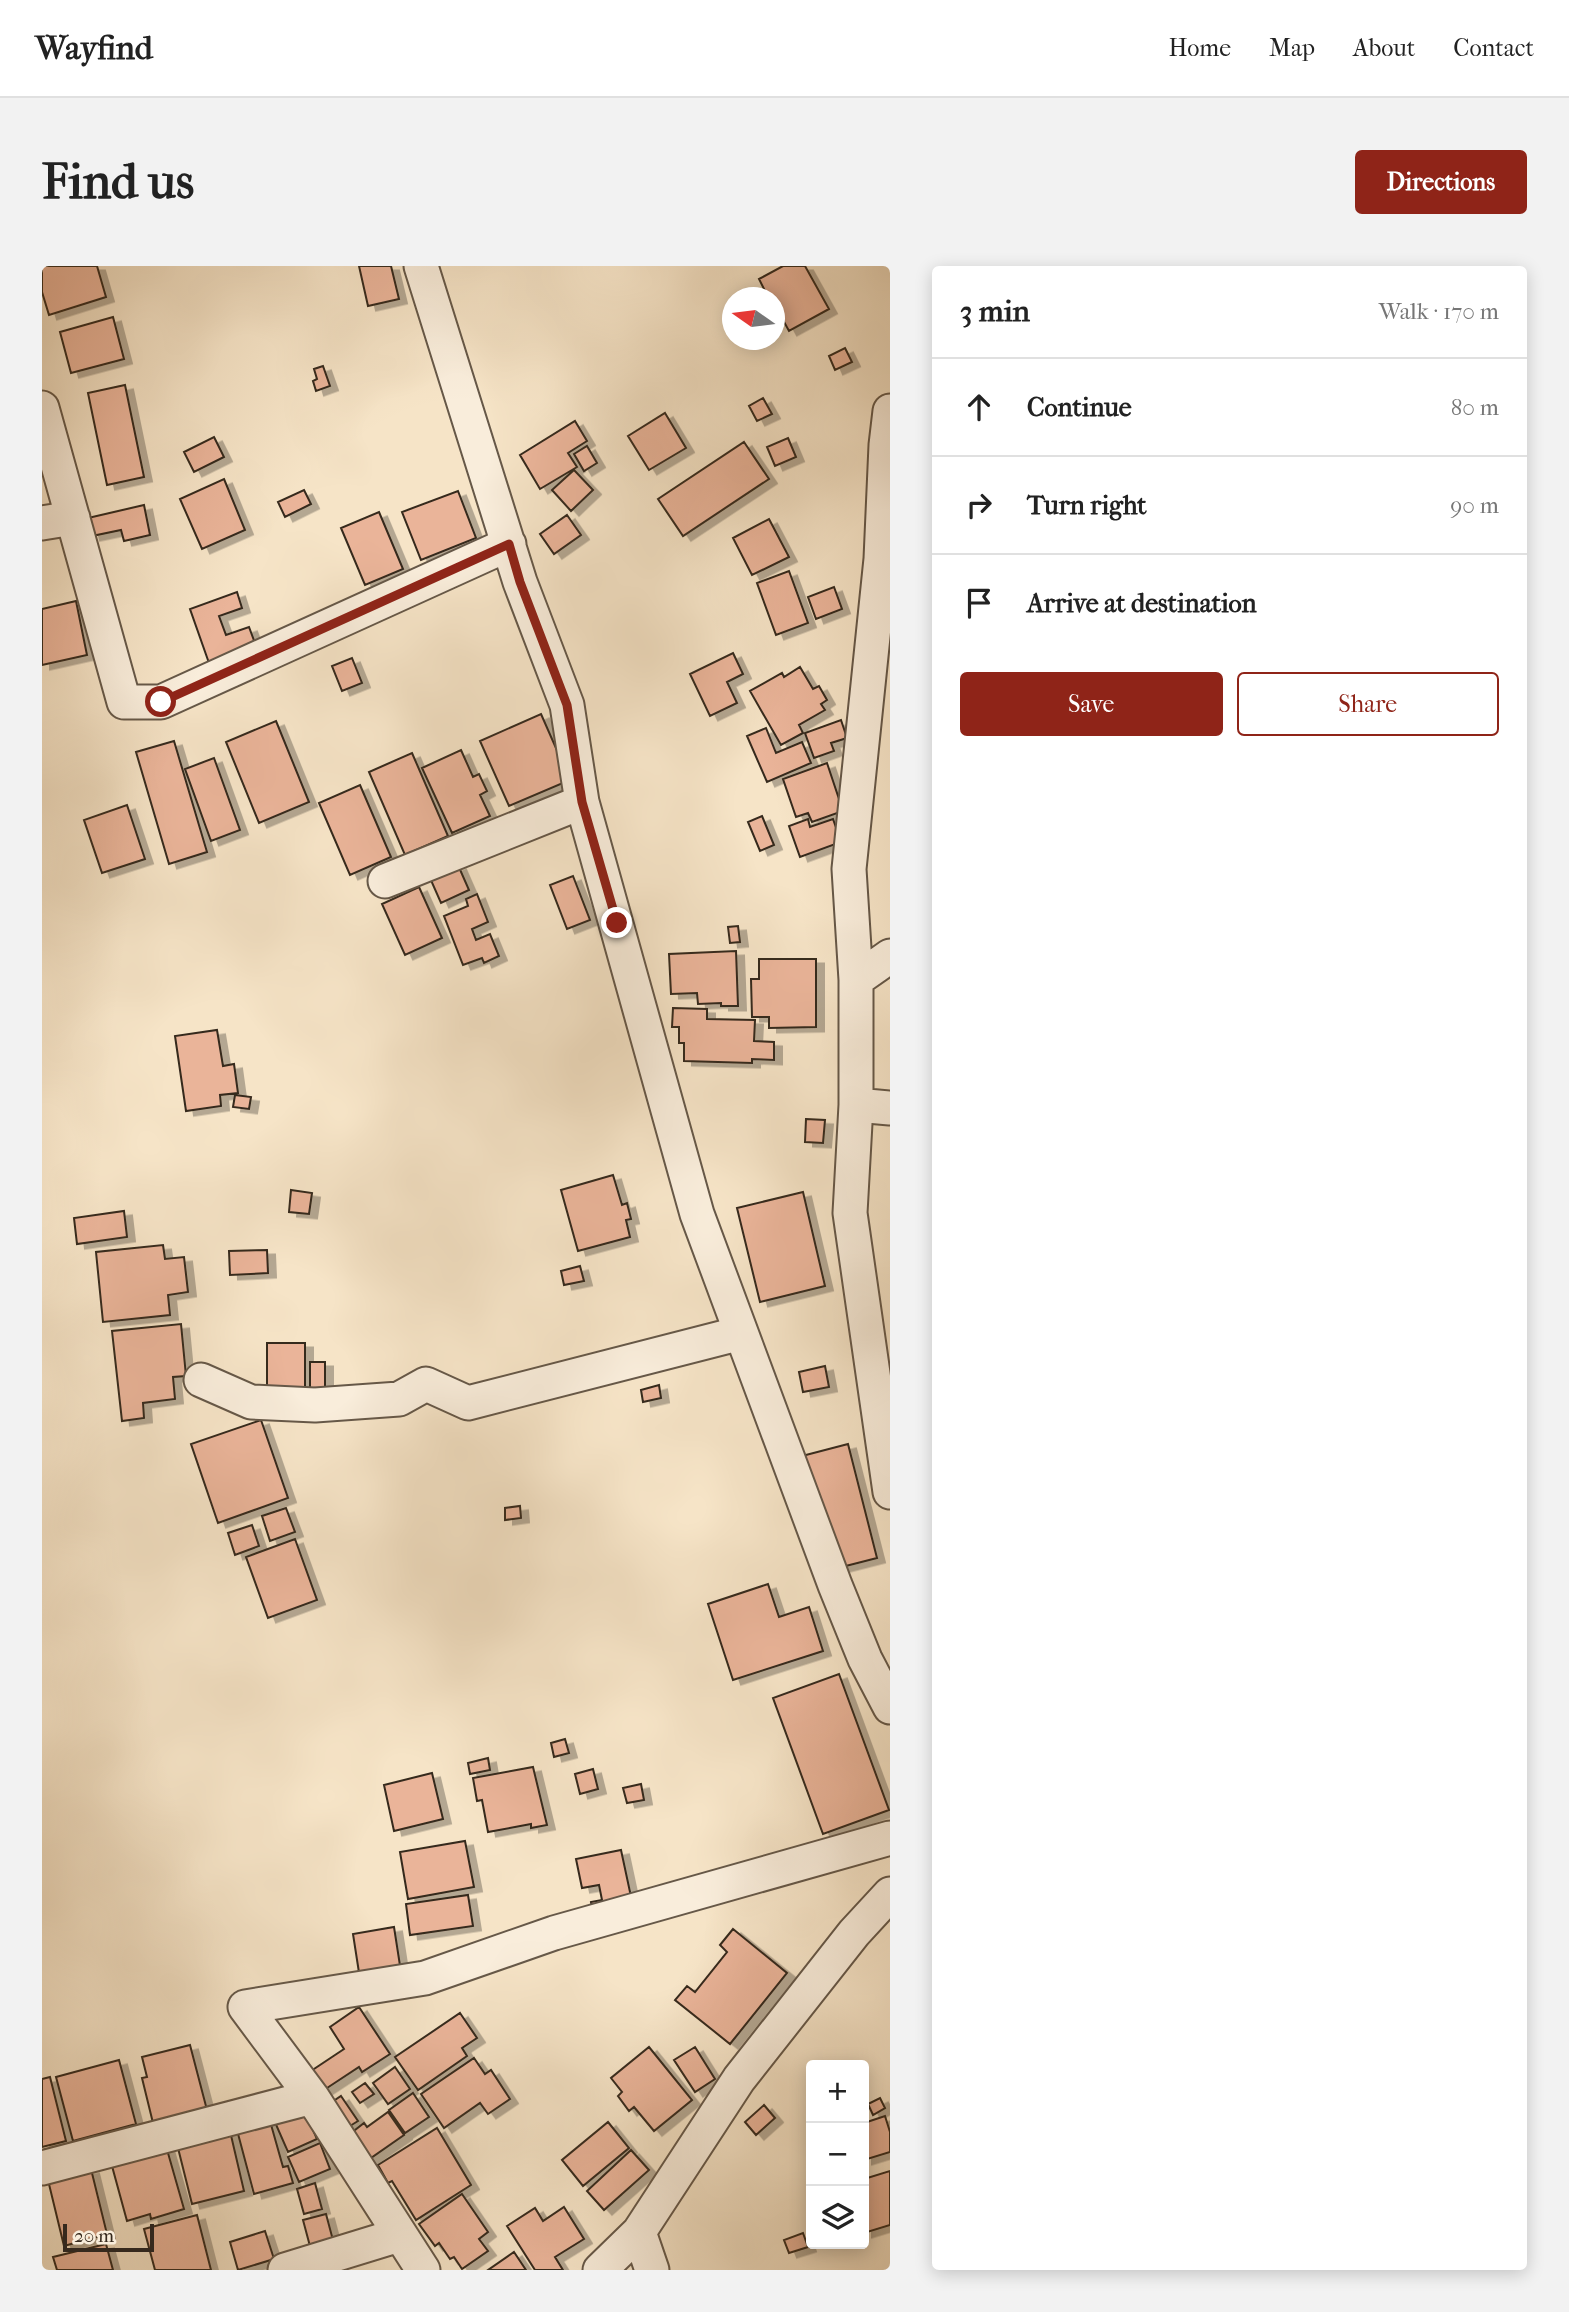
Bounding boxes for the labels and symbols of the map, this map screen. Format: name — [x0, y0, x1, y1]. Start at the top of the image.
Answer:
north arrow — [722, 287, 785, 350]
route start — [145, 686, 176, 717]
route end — [601, 907, 632, 938]
scale bar — [63, 2221, 154, 2253]

